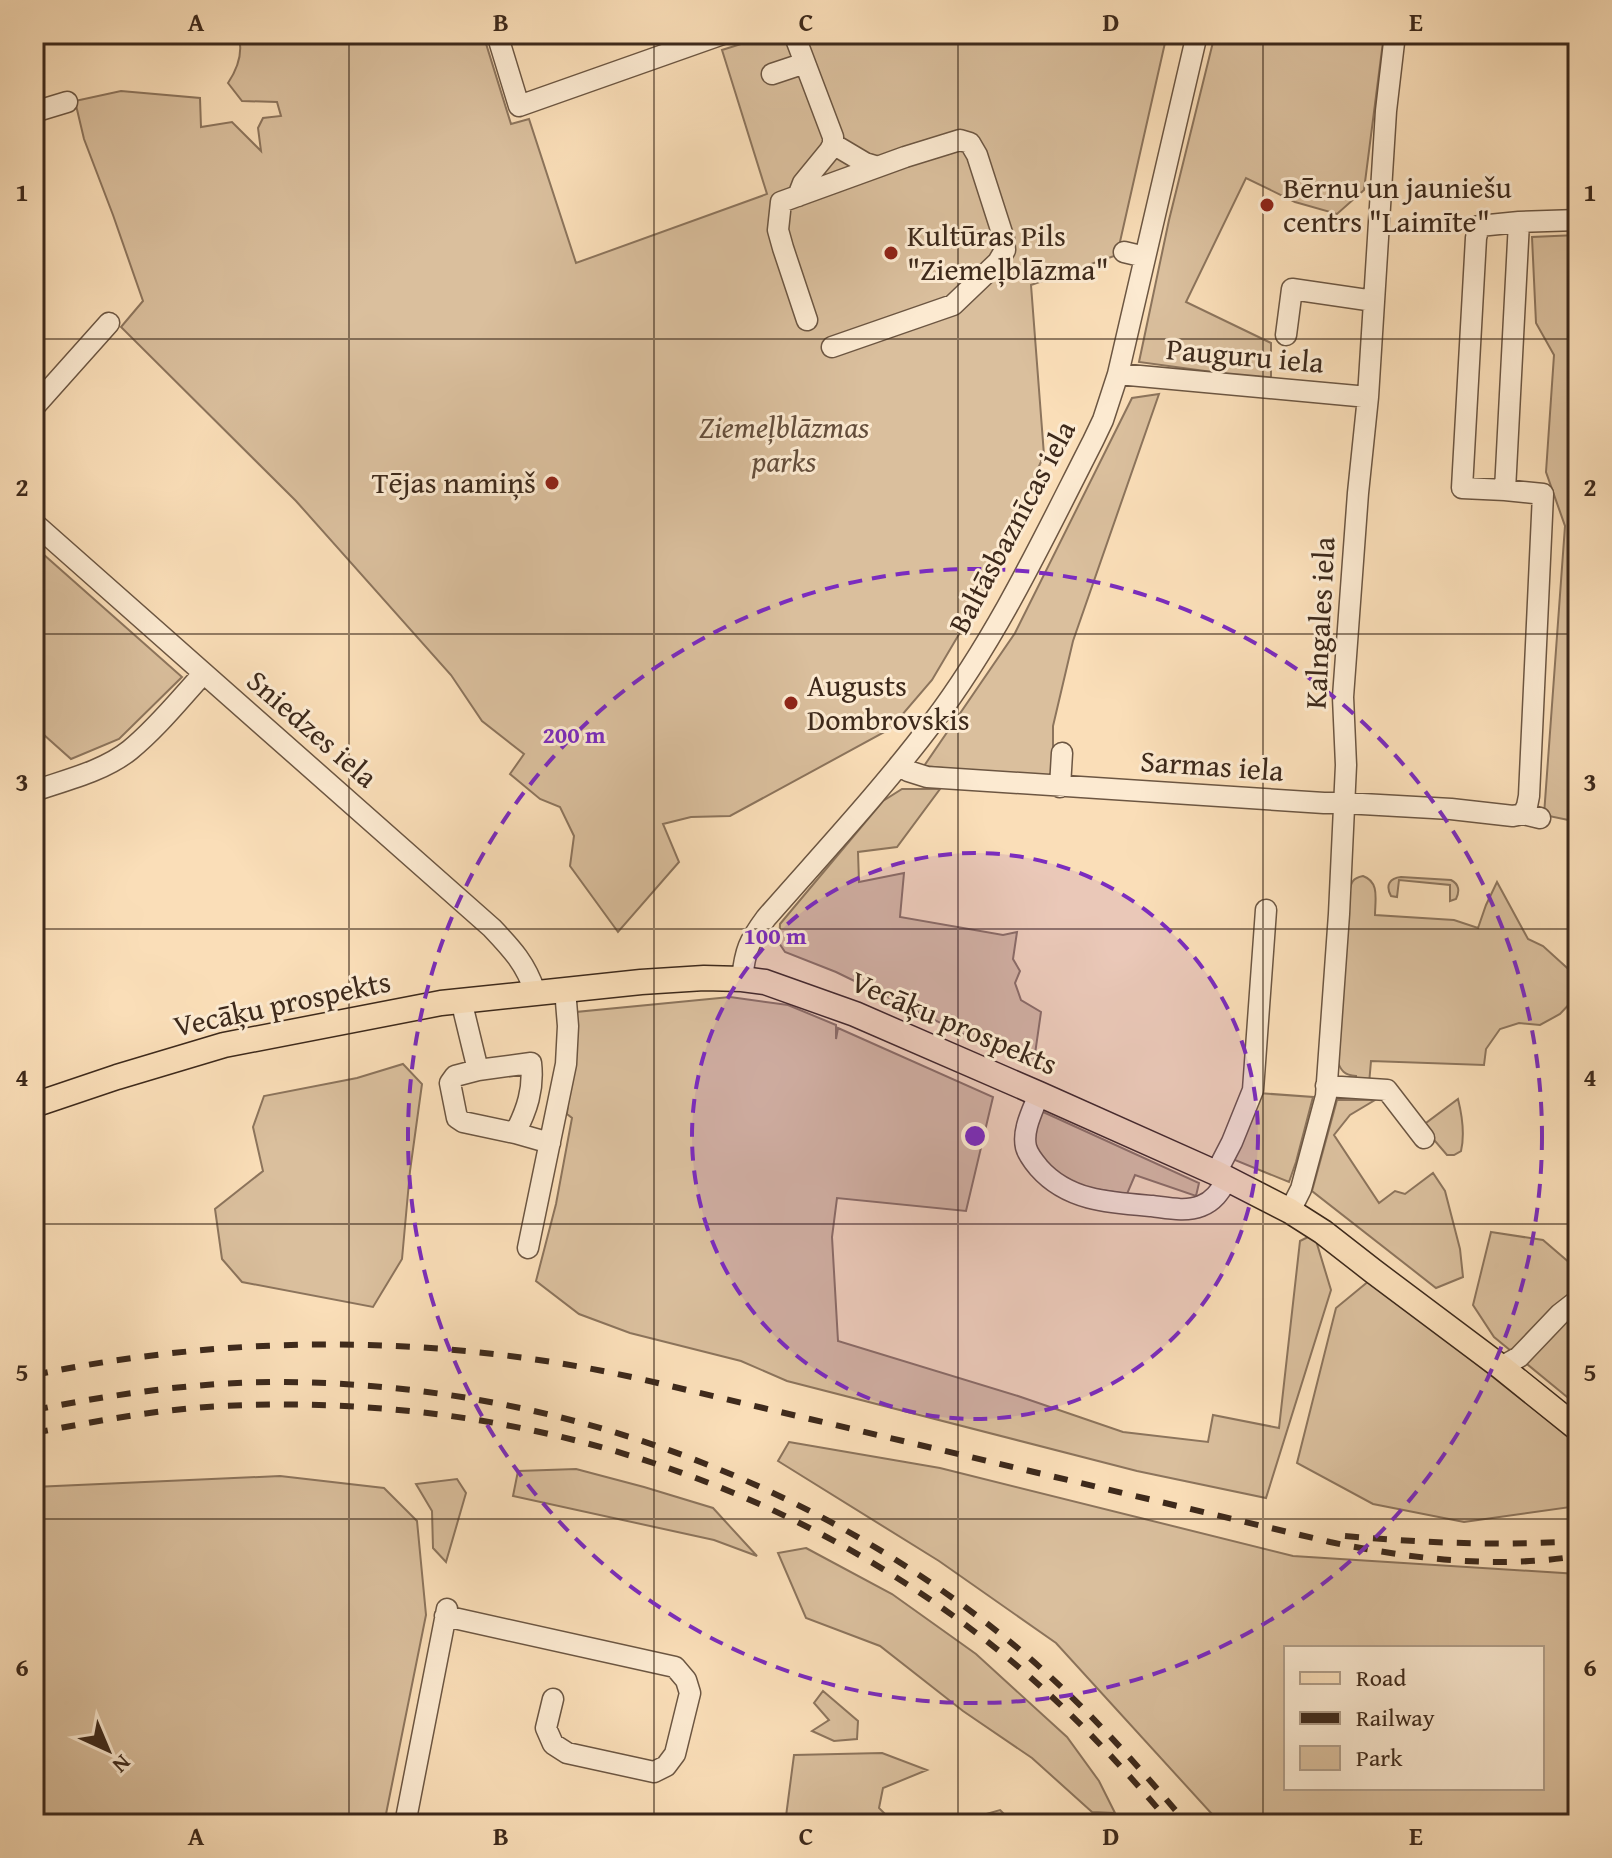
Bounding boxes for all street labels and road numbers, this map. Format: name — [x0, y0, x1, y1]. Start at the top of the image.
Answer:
street label: Pauguru iela — [1164, 326, 1326, 384]
street label: Baltāsbaznīcas iela — [936, 412, 1086, 641]
street label: Kalngales iela — [1293, 536, 1345, 710]
street label: Sniedzes iela — [238, 659, 388, 798]
street label: Sarmas iela — [1139, 738, 1285, 792]
street label: Vecāķu prospekts — [169, 959, 394, 1047]
street label: Vecāķu prospekts — [844, 959, 1065, 1085]

